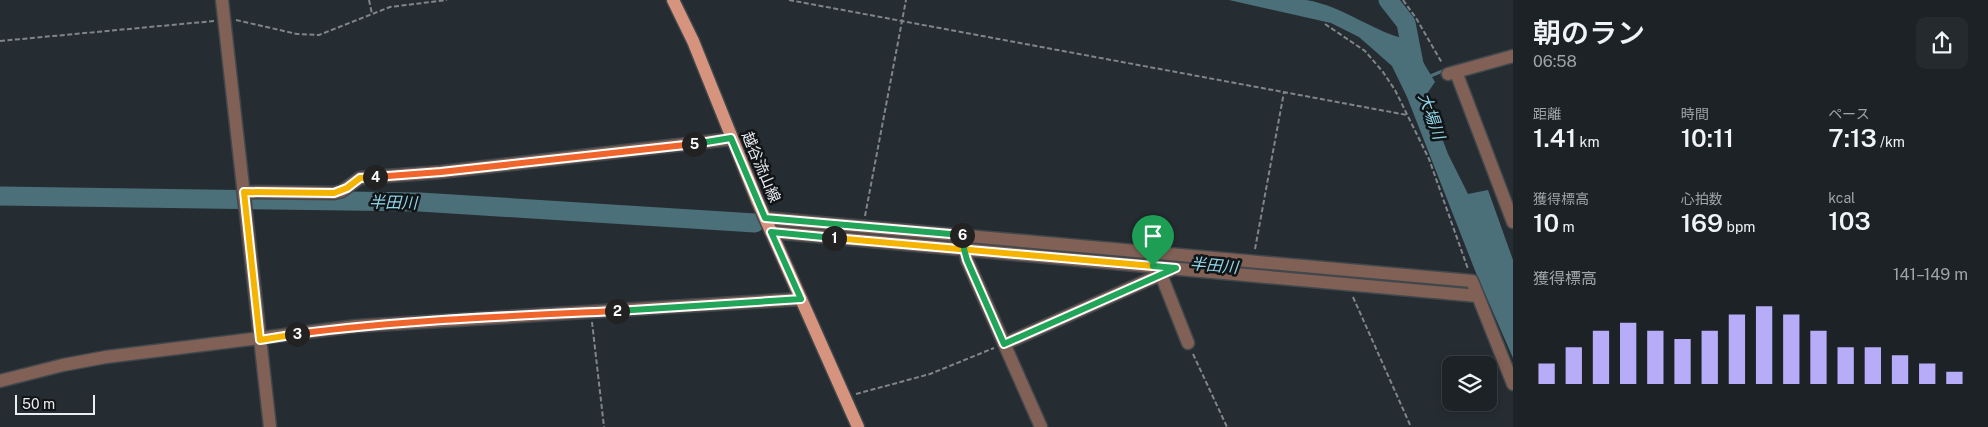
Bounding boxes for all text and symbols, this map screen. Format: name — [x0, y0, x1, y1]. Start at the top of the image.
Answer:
text: 朝のラン — [1533, 16, 1645, 49]
button: share — [1916, 17, 1968, 69]
text: 06:58 — [1533, 52, 1577, 71]
water label: 大場川 — [1414, 90, 1449, 144]
text: 距離 — [1533, 106, 1561, 122]
text: 時間 — [1681, 106, 1709, 122]
text: ペース — [1828, 106, 1870, 122]
text: 1.41 — [1533, 123, 1576, 153]
text: 10:11 — [1681, 123, 1734, 153]
text: 7:13 — [1828, 123, 1877, 153]
street label: 越谷流山線 — [739, 128, 784, 205]
pin: 5 — [682, 132, 706, 156]
text: km — [1576, 134, 1600, 150]
text: /km — [1877, 134, 1905, 150]
text: 5 — [690, 136, 699, 152]
pin: 4 — [362, 164, 388, 190]
text: 4 — [371, 169, 380, 185]
text: kcal — [1828, 190, 1855, 206]
text: 獲得標高 — [1533, 191, 1589, 207]
text: 心拍数 — [1681, 191, 1723, 207]
water label: 半田川 — [369, 193, 419, 212]
text: 103 — [1828, 206, 1871, 236]
text: 10 — [1533, 208, 1559, 238]
text: 169 — [1681, 208, 1723, 238]
pin — [1132, 215, 1174, 266]
text: m — [1559, 219, 1575, 235]
text: bpm — [1723, 219, 1755, 235]
pin: 6 — [950, 222, 974, 248]
icon: arrive — [1139, 222, 1167, 250]
pin: 1 — [822, 226, 846, 250]
text: 6 — [958, 227, 967, 243]
text: 1 — [832, 230, 838, 246]
water label: 半田川 — [1189, 254, 1241, 277]
text: 141–149 m — [1893, 265, 1968, 284]
text: 獲得標高 — [1533, 269, 1597, 288]
pin: 2 — [604, 298, 630, 324]
text: 2 — [613, 303, 622, 319]
pin: 3 — [284, 322, 310, 346]
text: 3 — [293, 326, 302, 342]
map controls — [1442, 356, 1497, 411]
button: layers — [1442, 356, 1497, 411]
scale bar — [15, 392, 95, 415]
text: 50 m — [22, 396, 55, 412]

